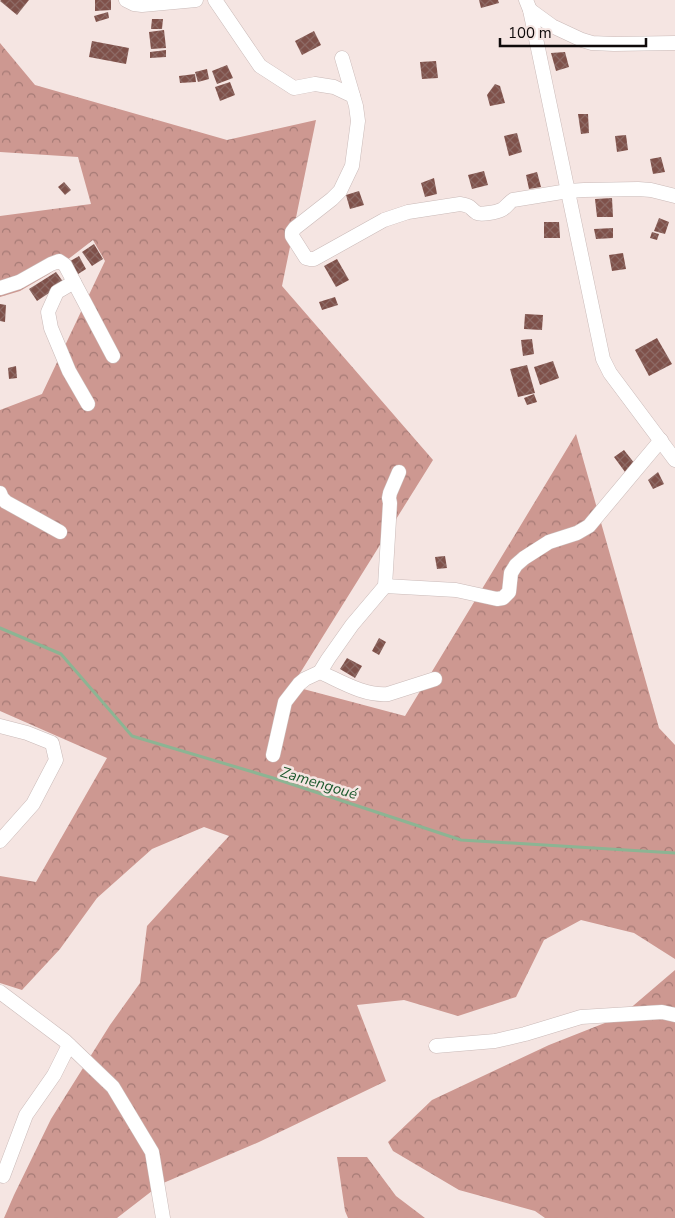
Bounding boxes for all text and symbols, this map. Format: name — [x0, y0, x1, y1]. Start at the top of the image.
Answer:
scale bar — [500, 15, 646, 47]
text: 100 m — [508, 23, 552, 43]
water label: Zamengoué — [278, 762, 360, 804]

